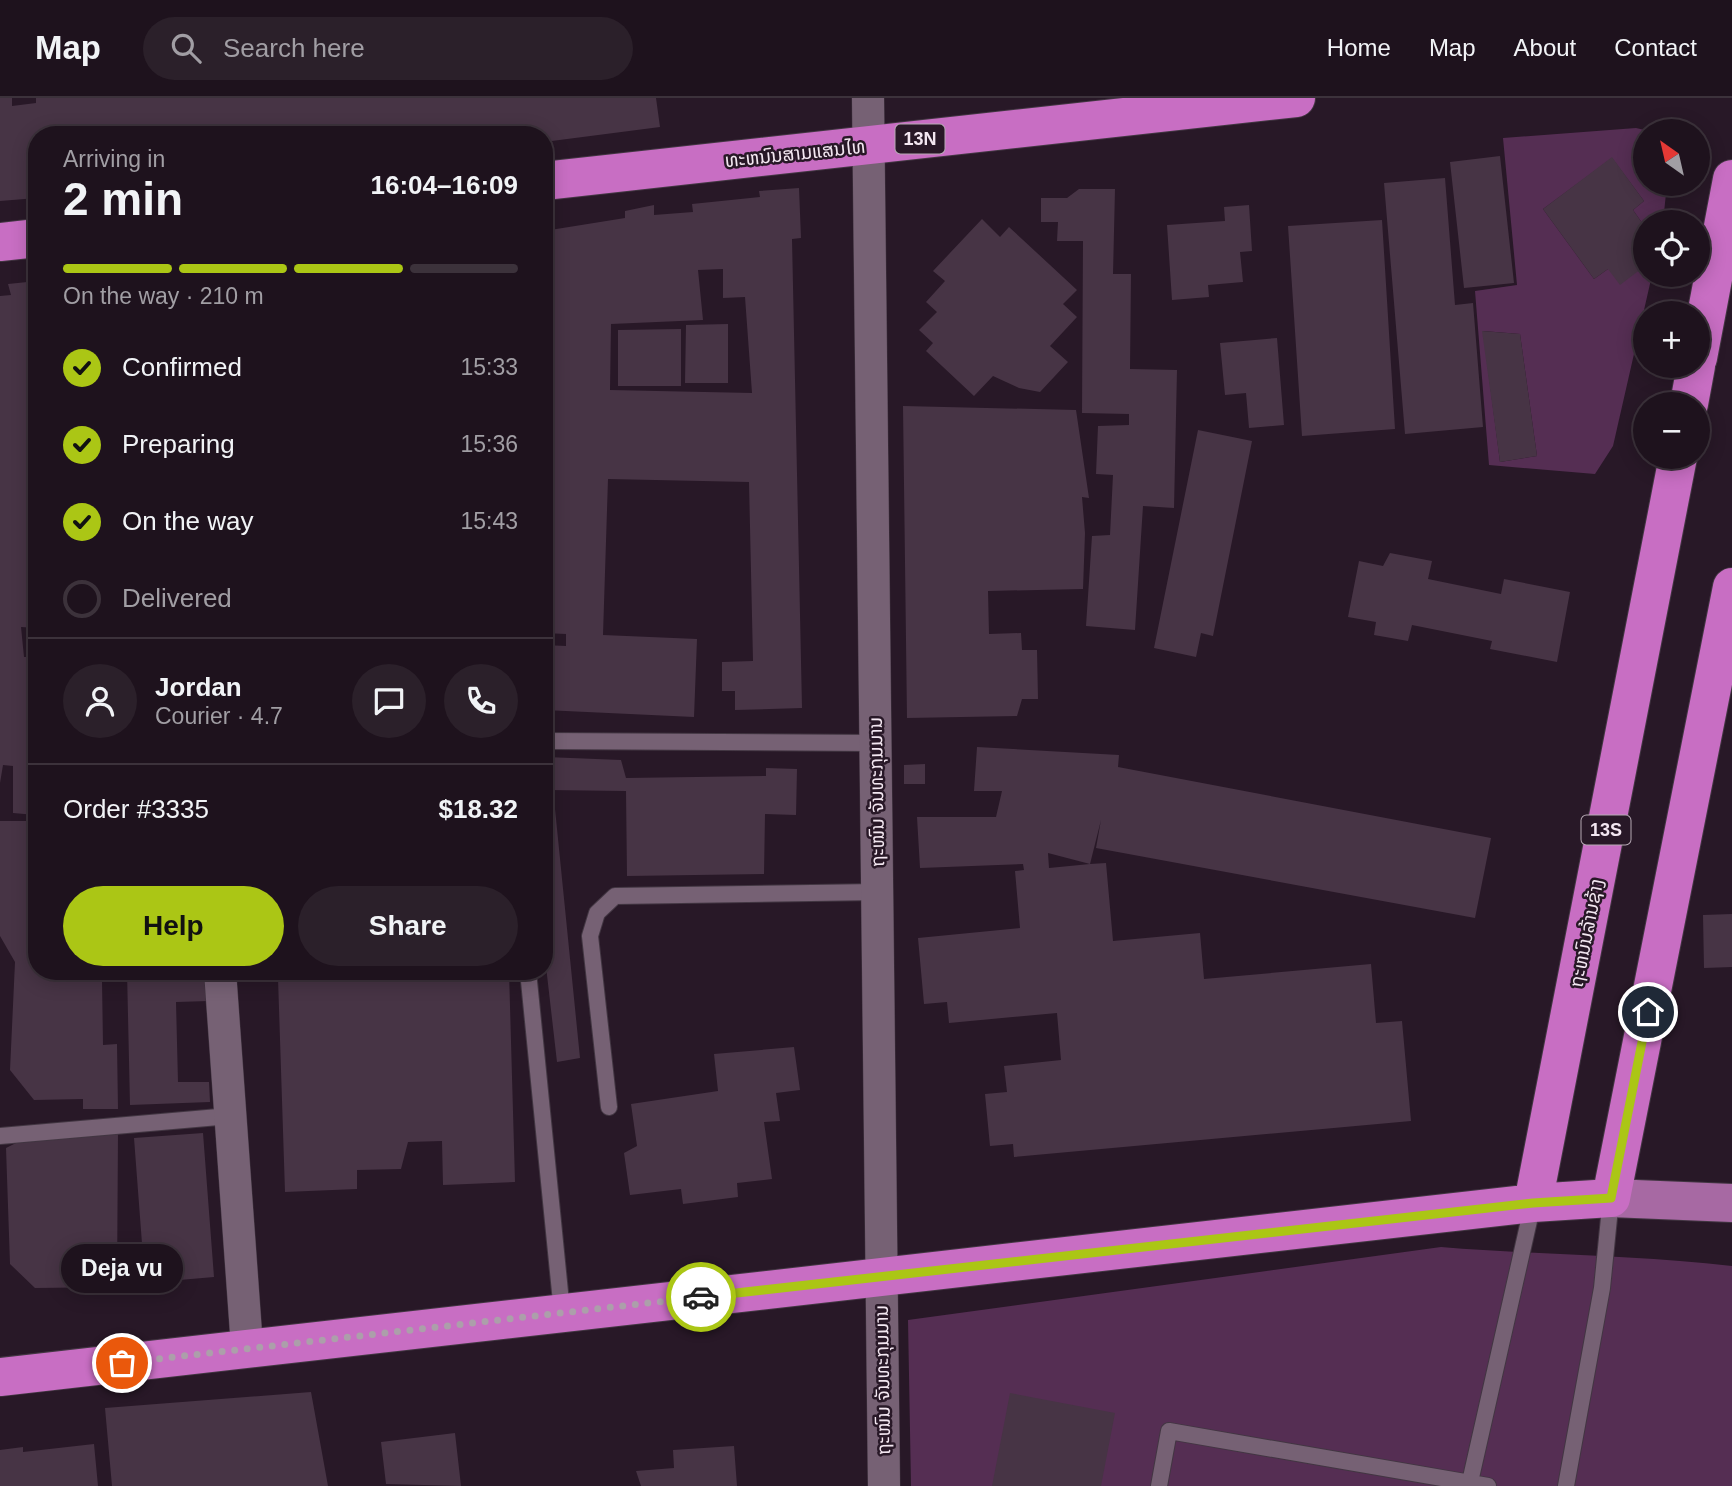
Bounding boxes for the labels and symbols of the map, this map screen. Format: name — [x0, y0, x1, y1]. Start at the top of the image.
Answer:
north arrow — [1633, 119, 1710, 196]
road number: 13N — [895, 124, 944, 154]
street label: ທະຫນົນສາມແສນໄທ — [724, 136, 866, 171]
street label: ຖະໜົນ ຈັນທະກຸມມານ — [865, 717, 890, 867]
road number: 13S — [1582, 816, 1630, 844]
street label: ຖະຫນົນລ້ານຊ້າງ — [1566, 877, 1607, 989]
pin — [1618, 982, 1678, 1042]
callout: Deja vu — [61, 1244, 183, 1293]
courier — [666, 1262, 736, 1332]
street label: ຖະໜົນ ຈັນທະກຸມມານ — [871, 1305, 896, 1455]
pin — [92, 1333, 152, 1393]

